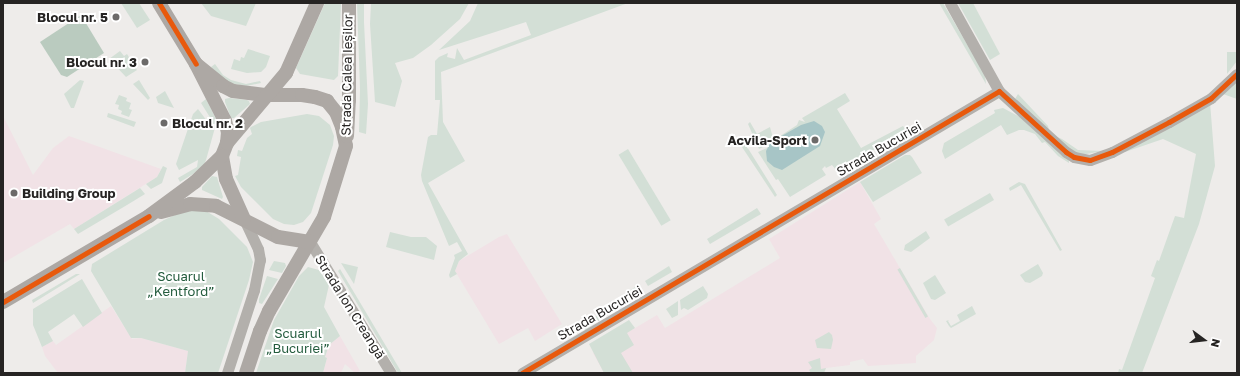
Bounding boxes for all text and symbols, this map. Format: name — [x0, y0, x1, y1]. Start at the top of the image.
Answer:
place label: Blocul nr. 5 — [37, 9, 108, 25]
marker: Blocul nr. 5 — [111, 12, 121, 22]
street label: Strada Calea Ieșilor — [338, 14, 356, 136]
place label: Blocul nr. 3 — [66, 54, 137, 70]
marker: Blocul nr. 3 — [140, 57, 150, 67]
place label: Blocul nr. 2 — [172, 115, 243, 131]
marker: Blocul nr. 2 — [159, 118, 169, 128]
street label: Strada Bucuriei — [834, 118, 924, 180]
place label: Acvila-Sport — [727, 132, 807, 148]
marker: Acvila-Sport — [810, 135, 820, 145]
place label: Building Group — [22, 185, 115, 201]
marker: Building Group — [9, 188, 19, 198]
street label: Strada Ion Creangă — [312, 252, 388, 362]
park label: Scuarul „Kentford” — [147, 269, 215, 300]
street label: Strada Bucuriei — [555, 282, 645, 344]
north arrow — [1184, 320, 1224, 360]
park label: Scuarul „Bucuriei” — [266, 326, 330, 357]
text: N — [1209, 338, 1223, 349]

